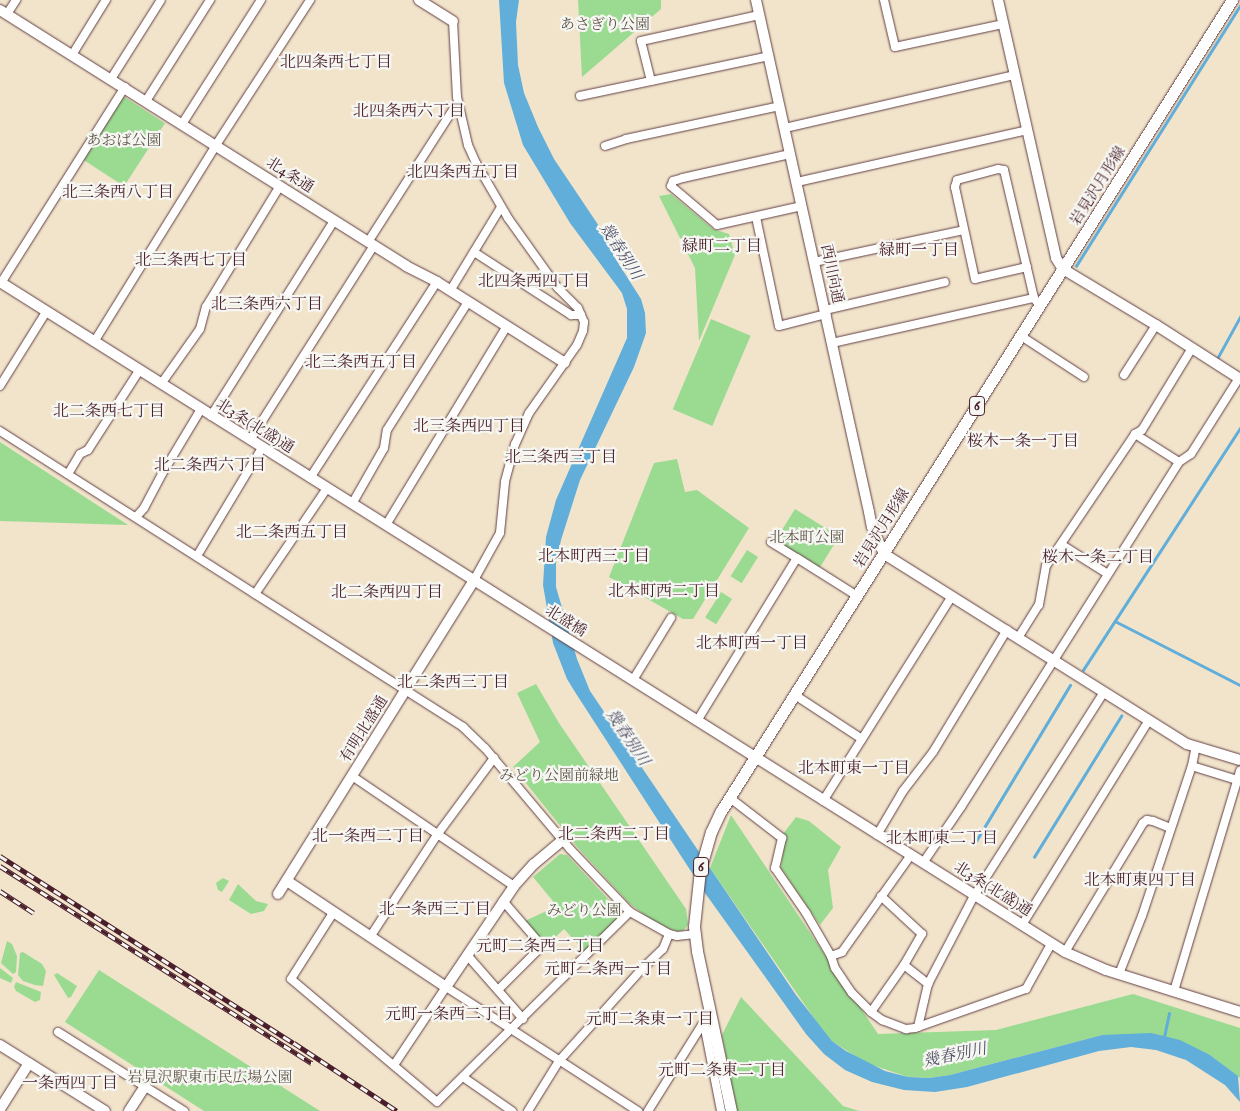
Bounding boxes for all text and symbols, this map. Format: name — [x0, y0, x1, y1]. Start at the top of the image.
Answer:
park label: あさぎり公園 — [560, 16, 650, 34]
district label: 北四条西七丁目 — [280, 53, 392, 73]
district label: 北四条西六丁目 — [353, 102, 465, 122]
park label: あおば公園 — [87, 132, 161, 150]
street label: 岩見沢月形線 — [1067, 143, 1129, 229]
street label: 北4条通 — [263, 153, 317, 197]
district label: 北四条西五丁目 — [407, 163, 519, 183]
district label: 北三条西八丁目 — [62, 183, 174, 203]
water label: 幾春別川 — [595, 220, 645, 284]
district label: 緑町二丁目 — [682, 237, 762, 257]
district label: 緑町一丁目 — [879, 241, 959, 261]
street label: 西川向通 — [817, 243, 847, 305]
district label: 北三条西七丁目 — [135, 251, 247, 271]
district label: 北四条西四丁目 — [478, 272, 590, 292]
district label: 北三条西六丁目 — [211, 295, 323, 315]
district label: 北三条西五丁目 — [305, 353, 417, 373]
road number: 6 — [968, 394, 986, 418]
street label: 北3条(北盛)通 — [213, 395, 297, 457]
district label: 北二条西七丁目 — [53, 402, 165, 422]
district label: 北三条西四丁目 — [413, 417, 525, 437]
district label: 桜木一条一丁目 — [967, 432, 1079, 452]
district label: 北三条西三丁目 — [505, 448, 617, 468]
district label: 北二条西六丁目 — [154, 456, 266, 476]
street label: 岩見沢月形線 — [851, 485, 913, 571]
district label: 北二条西五丁目 — [236, 523, 348, 543]
park label: 北本町公園 — [770, 529, 844, 547]
district label: 北本町西三丁目 — [538, 547, 650, 567]
district label: 桜木一条二丁目 — [1042, 548, 1154, 568]
district label: 北本町西二丁目 — [608, 582, 720, 602]
district label: 北二条西四丁目 — [331, 583, 443, 603]
street label: 北盛橋 — [542, 601, 590, 641]
district label: 北本町西一丁目 — [696, 634, 808, 654]
district label: 北二条西三丁目 — [397, 673, 509, 693]
street label: 有明北盛通 — [336, 692, 392, 766]
water label: 幾春別川 — [601, 706, 653, 770]
district label: 北本町東一丁目 — [798, 759, 910, 779]
park label: みどり公園前緑地 — [499, 767, 619, 785]
district label: 北二条西二丁目 — [558, 825, 670, 845]
district label: 北一条西二丁目 — [312, 827, 424, 847]
district label: 北本町東二丁目 — [886, 829, 998, 849]
road number: 6 — [692, 856, 710, 879]
street label: 北3条(北盛)通 — [951, 858, 1035, 920]
district label: 北本町東四丁目 — [1084, 871, 1196, 891]
district label: 北一条西三丁目 — [379, 900, 491, 920]
park label: みどり公園 — [547, 902, 621, 920]
district label: 元町二条西二丁目 — [476, 937, 604, 957]
district label: 元町二条西一丁目 — [544, 960, 672, 980]
district label: 元町一条西二丁目 — [385, 1005, 513, 1025]
district label: 元町二条東一丁目 — [586, 1010, 714, 1030]
water label: 幾春別川 — [922, 1040, 988, 1072]
district label: 元町二条東二丁目 — [658, 1061, 786, 1081]
park label: 岩見沢駅東市民広場公園 — [128, 1069, 292, 1087]
district label: 一条西四丁目 — [22, 1074, 118, 1094]

